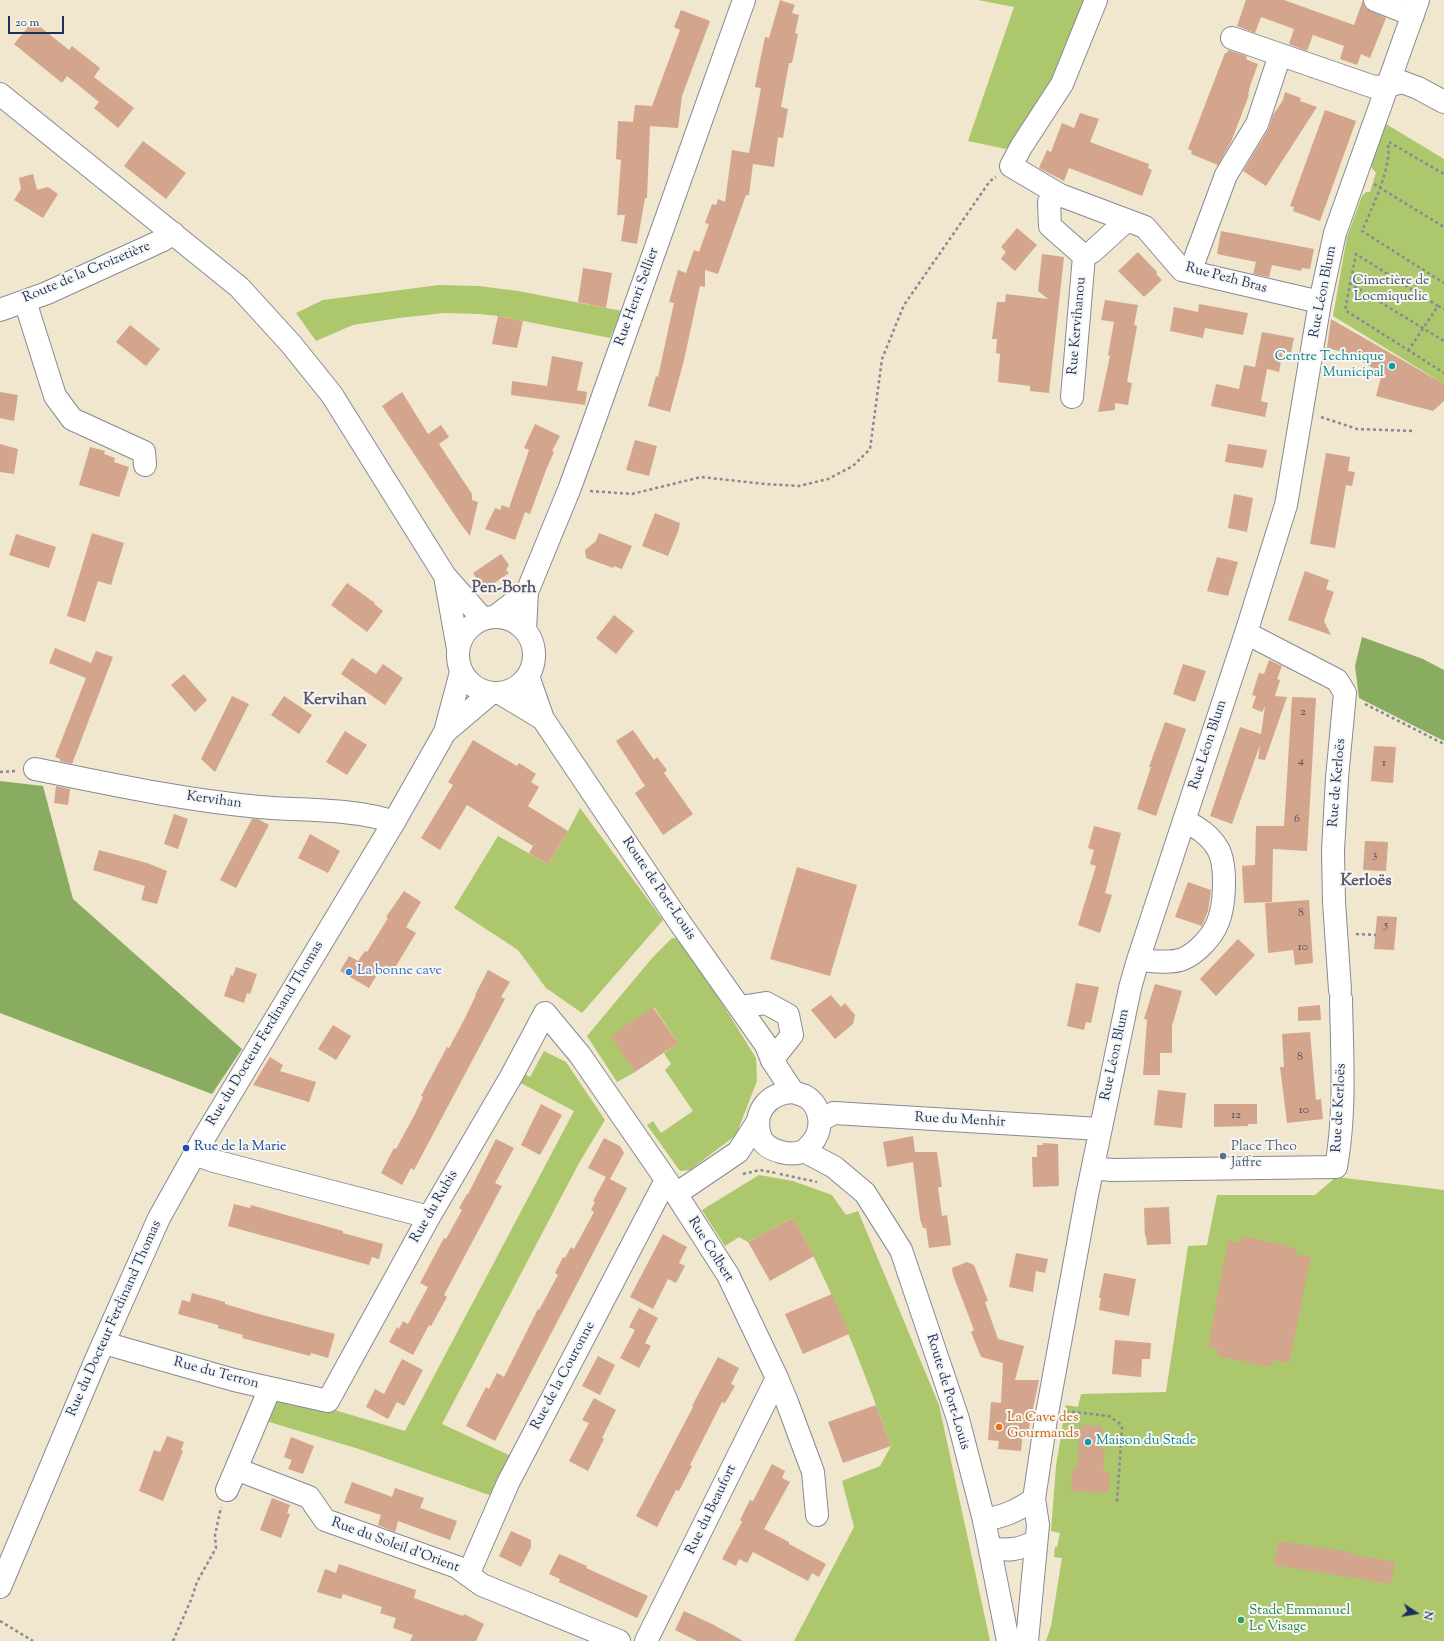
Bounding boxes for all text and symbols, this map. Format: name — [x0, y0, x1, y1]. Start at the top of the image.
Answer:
scale bar — [10, 8, 66, 34]
text: 20 m — [15, 14, 39, 32]
street label: Route de la Croizetière — [21, 239, 153, 307]
street label: Rue Léon Blum — [1307, 245, 1341, 339]
street label: Rue Henri Sellier — [612, 246, 664, 348]
street label: Rue Pezh Bras — [1183, 260, 1269, 298]
park label: Cimetière de Locmiquelic — [1352, 274, 1430, 306]
street label: Rue Kervihanou — [1065, 276, 1091, 376]
place label: Centre Technique Municipal — [1275, 350, 1384, 382]
marker: Centre Technique Municipal — [1387, 361, 1397, 371]
district label: Pen-Borh — [472, 579, 536, 599]
district label: Kervihan — [303, 691, 367, 711]
street label: Rue Léon Blum — [1187, 698, 1231, 792]
house number: 2 — [1300, 706, 1306, 720]
street label: Rue de Kerloës — [1326, 738, 1350, 828]
house number: 4 — [1298, 755, 1304, 769]
house number: 1 — [1382, 757, 1386, 771]
street label: Kervihan — [185, 789, 243, 813]
house number: 6 — [1294, 813, 1300, 827]
street label: Route de Port-Louis — [617, 834, 699, 944]
house number: 3 — [1373, 849, 1377, 863]
district label: Kerloës — [1340, 872, 1392, 892]
house number: 8 — [1298, 907, 1304, 921]
house number: 5 — [1384, 919, 1388, 933]
street label: Rue du Docteur Ferdinand Thomas — [204, 939, 328, 1129]
house number: 10 — [1298, 941, 1308, 955]
place label: La bonne cave — [357, 964, 442, 980]
marker: La bonne cave — [344, 967, 354, 977]
street label: Rue Léon Blum — [1098, 1008, 1134, 1102]
house number: 8 — [1297, 1051, 1303, 1065]
street label: Rue de Kerloës — [1329, 1063, 1351, 1153]
house number: 10 — [1299, 1104, 1309, 1118]
house number: 12 — [1231, 1109, 1241, 1123]
street label: Rue du Menhir — [914, 1110, 1006, 1132]
place label: Rue de la Marie — [194, 1140, 287, 1156]
place label: Place Theo Jaffre — [1231, 1140, 1297, 1172]
marker: Rue de la Marie — [181, 1143, 191, 1153]
marker: Place Theo Jaffre — [1218, 1151, 1228, 1161]
street label: Rue du Rubis — [408, 1168, 462, 1246]
street label: Rue Colbert — [683, 1214, 737, 1286]
street label: Rue du Docteur Ferdinand Thomas — [64, 1218, 166, 1420]
street label: Rue de la Couronne — [528, 1319, 600, 1433]
street label: Route de Port-Louis — [921, 1332, 973, 1452]
street label: Rue du Terron — [172, 1355, 260, 1393]
place label: La Cave des Gourmands — [1007, 1411, 1079, 1444]
marker: La Cave des Gourmands — [994, 1422, 1004, 1432]
place label: Maison du Stade — [1096, 1434, 1196, 1450]
marker: Maison du Stade — [1083, 1437, 1093, 1447]
street label: Rue du Beaufort — [683, 1462, 741, 1558]
street label: Rue du Soleil d'Orient — [329, 1515, 461, 1577]
north arrow — [1396, 1593, 1436, 1633]
place label: Stade Emmanuel Le Visage — [1249, 1604, 1350, 1636]
text: N — [1419, 1610, 1436, 1621]
marker: Stade Emmanuel Le Visage — [1236, 1615, 1246, 1625]

